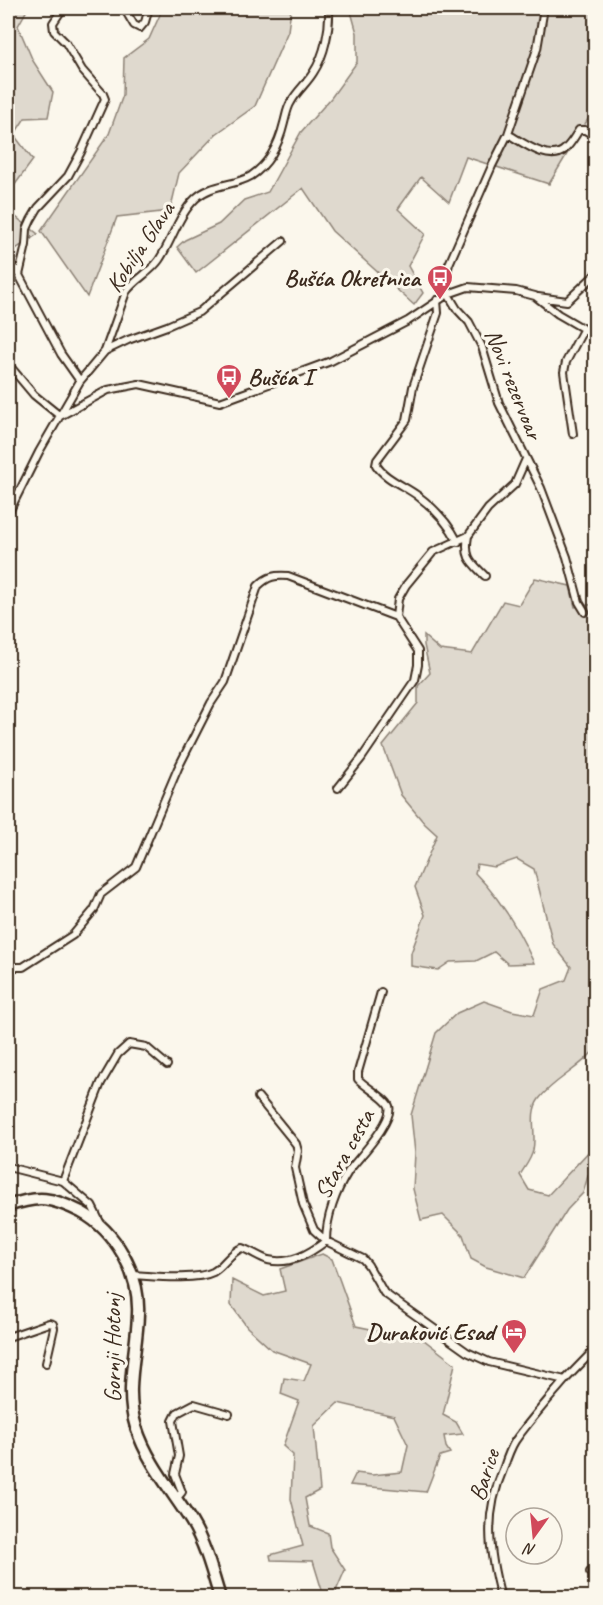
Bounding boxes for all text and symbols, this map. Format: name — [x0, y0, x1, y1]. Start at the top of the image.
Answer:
street label: Kobilja Glava — [99, 195, 182, 298]
place label: Bušća Okretnica — [284, 263, 422, 293]
bus stop icon: Bušća Okretnica — [425, 263, 455, 301]
street label: Novi rezervoar — [478, 324, 551, 446]
bus stop icon: Bušća I — [214, 362, 244, 400]
place label: Bušća I — [248, 362, 318, 392]
street label: Stara cesta — [307, 1103, 382, 1204]
street label: Gornji Hotonj — [97, 1290, 127, 1402]
place label: Duraković Esad — [366, 1317, 498, 1347]
hotel icon: Duraković Esad — [499, 1317, 529, 1355]
street label: Barice — [462, 1443, 507, 1505]
north arrow — [504, 1506, 564, 1566]
text: N — [520, 1538, 538, 1560]

